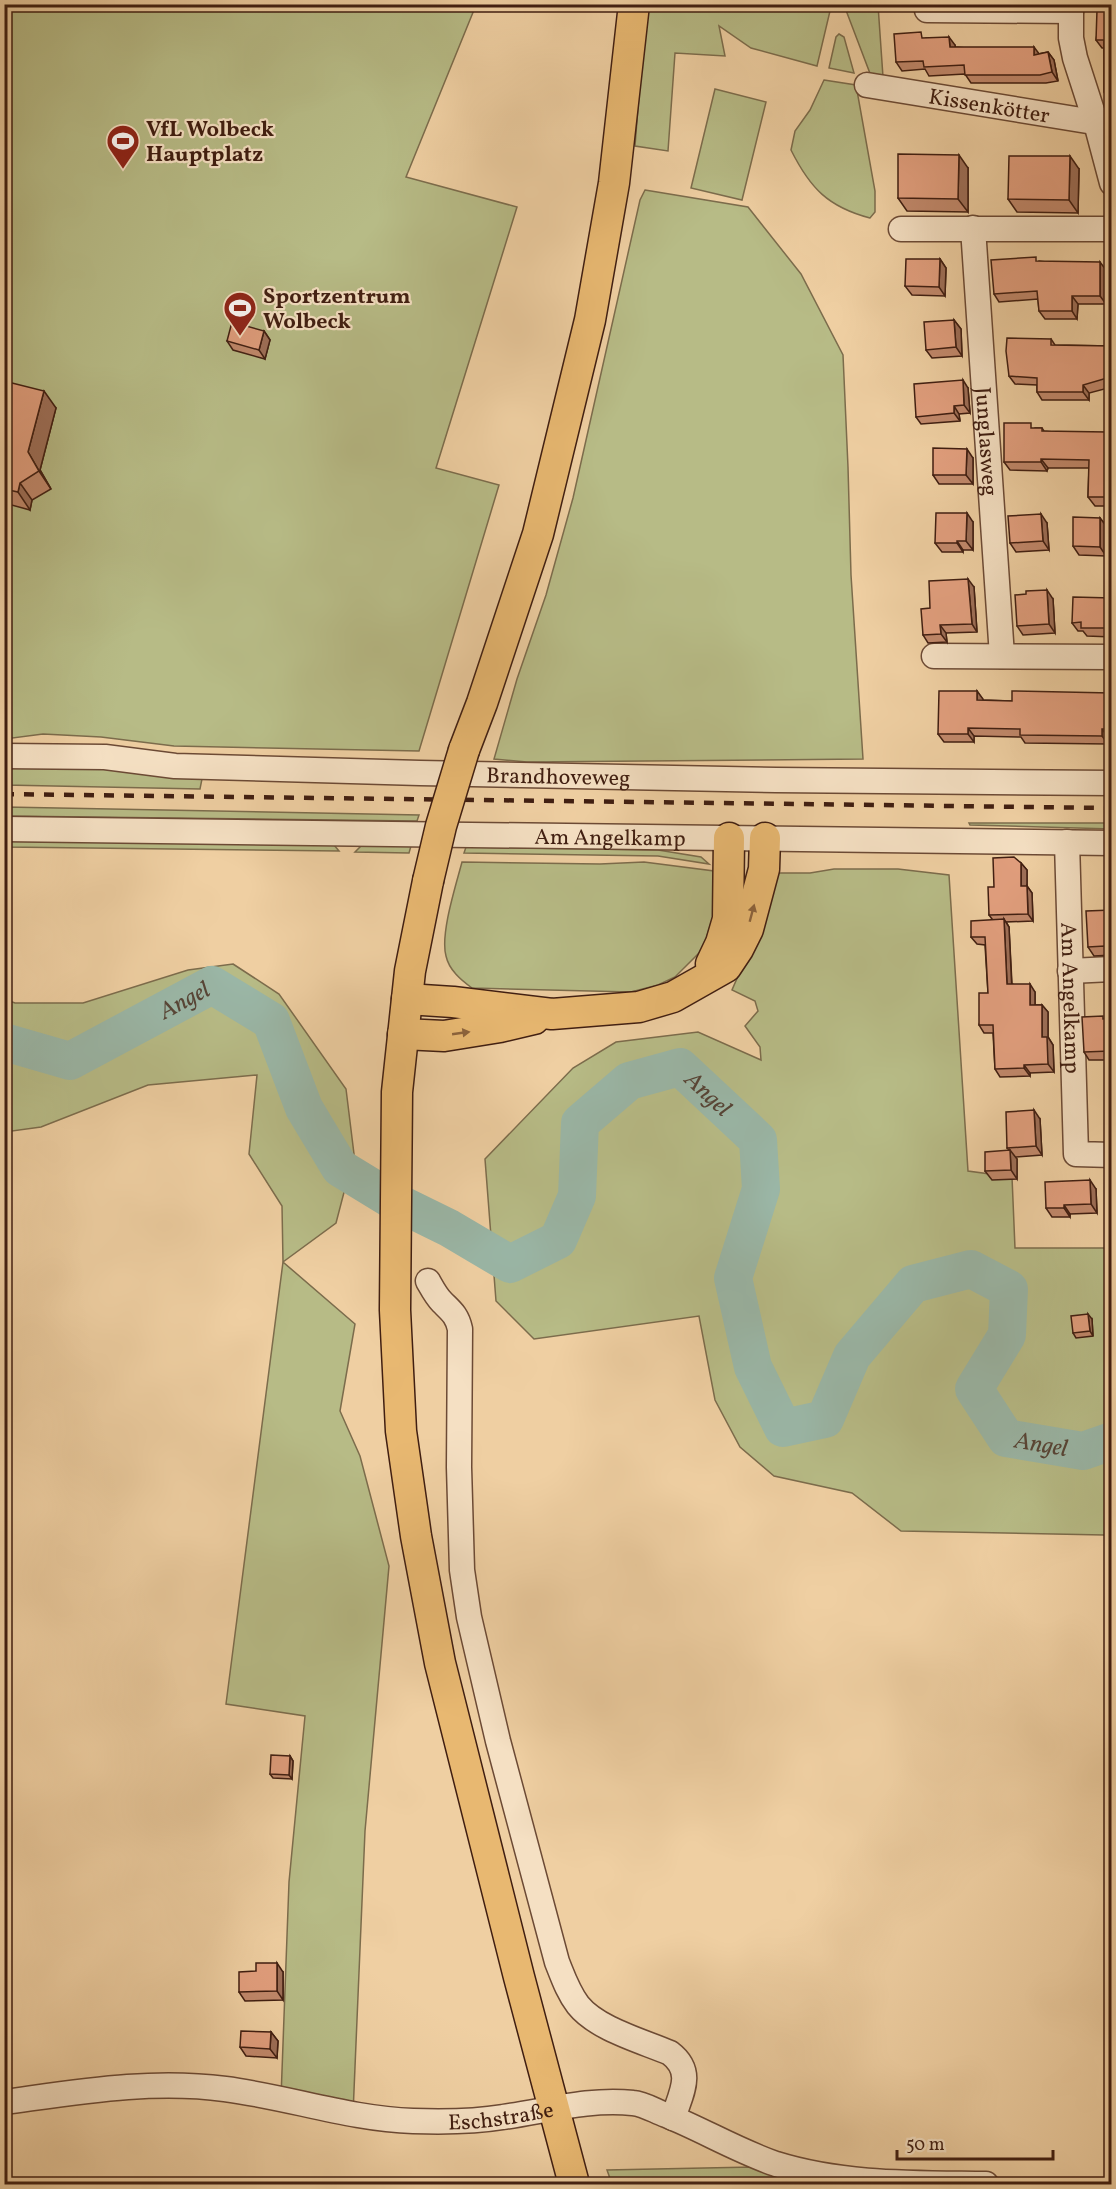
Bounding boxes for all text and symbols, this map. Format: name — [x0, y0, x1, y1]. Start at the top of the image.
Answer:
street label: Kissenkötter — [926, 82, 1052, 133]
place label: VfL Wolbeck Hauptplatz — [146, 115, 274, 171]
sports icon: VfL Wolbeck Hauptplatz — [105, 123, 141, 170]
place label: Sportzentrum Wolbeck — [263, 282, 411, 338]
sports icon: Sportzentrum Wolbeck — [222, 290, 258, 337]
street label: Junglasweg — [966, 386, 1004, 497]
street label: Brandhoveweg — [486, 761, 631, 795]
street label: Am Angelkamp — [534, 823, 686, 856]
one-way arrow — [748, 904, 757, 922]
street label: Am Angelkamp — [1051, 922, 1087, 1074]
water label: Angel — [152, 974, 217, 1030]
one-way arrow — [451, 1029, 470, 1038]
water label: Angel — [675, 1063, 738, 1126]
water label: Angel — [1011, 1425, 1070, 1467]
street label: Eschstraße — [448, 2096, 556, 2140]
scale bar — [897, 2123, 1053, 2161]
text: 50 m — [906, 2133, 945, 2158]

